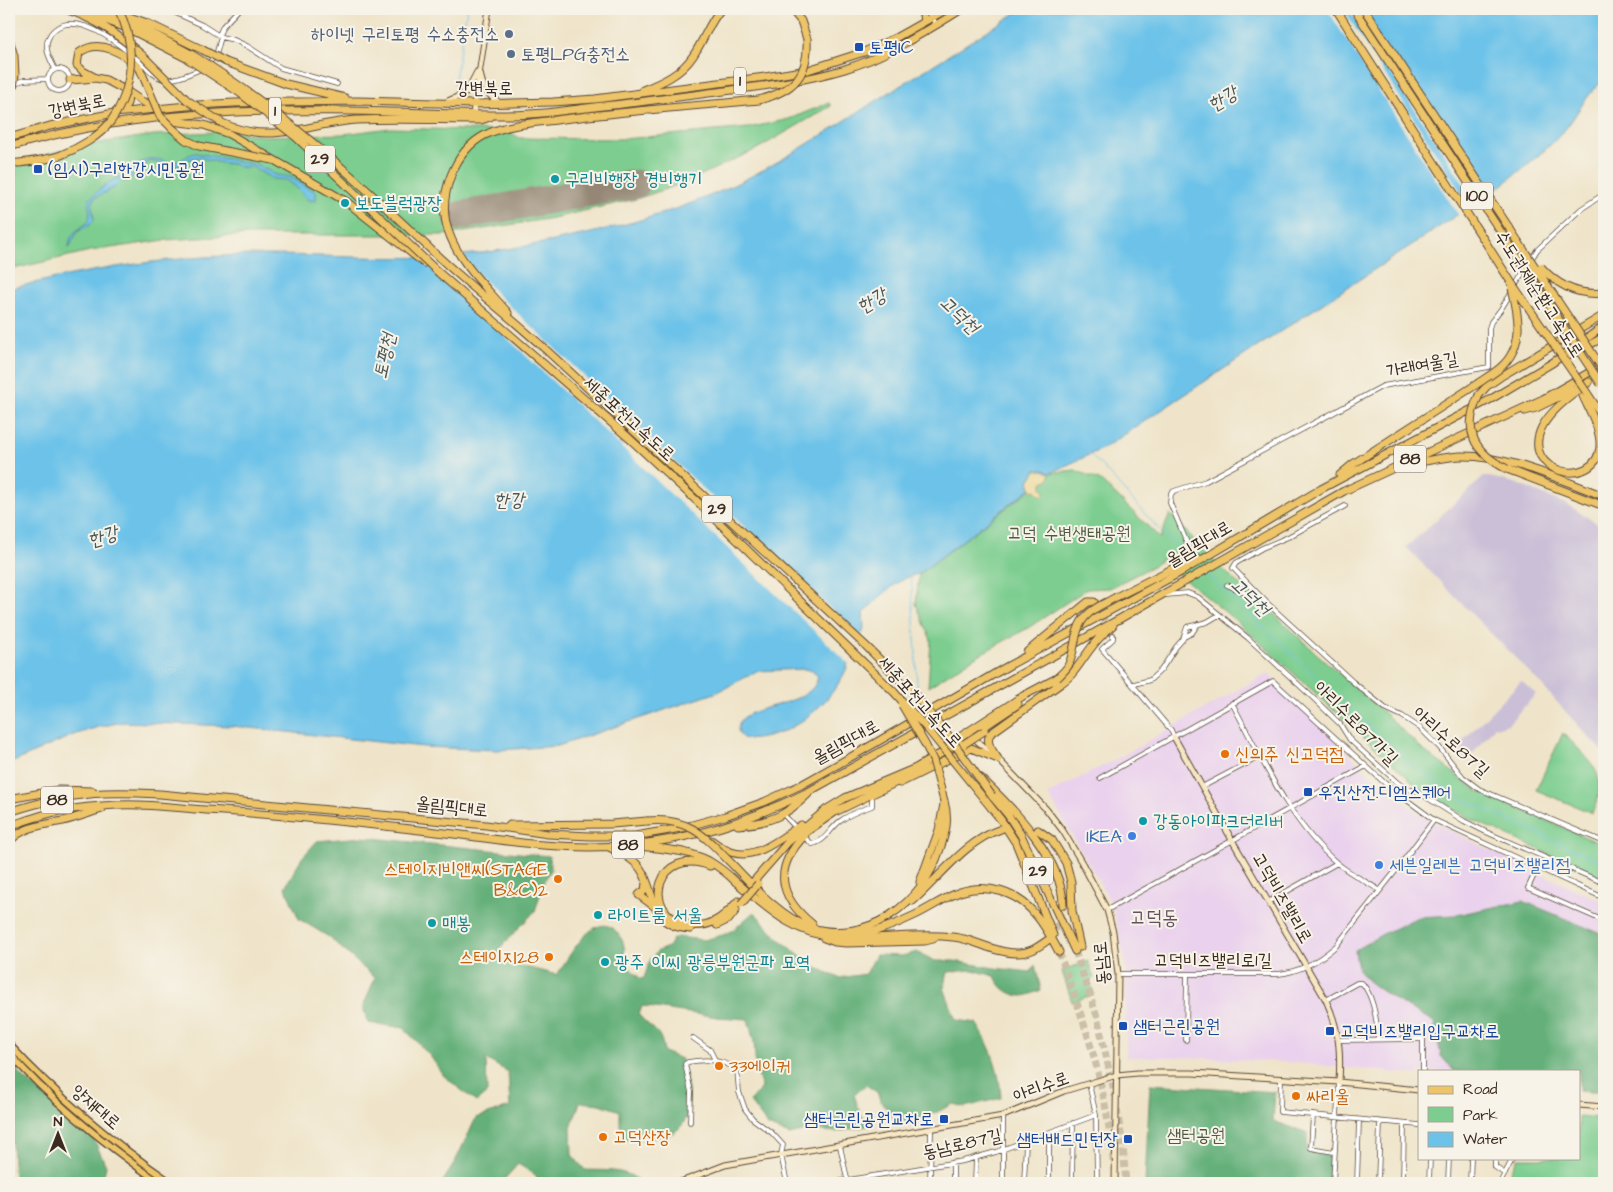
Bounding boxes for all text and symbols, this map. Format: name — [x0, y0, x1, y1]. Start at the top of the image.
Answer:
place label: 하이넷 구리토평 수소충전소 — [311, 22, 499, 47]
marker: 하이넷 구리토평 수소충전소 — [503, 28, 515, 40]
place label: 토평IC — [869, 35, 914, 60]
marker: 토평IC — [853, 41, 865, 53]
place label: 토평LPG충전소 — [521, 42, 630, 67]
marker: 토평LPG충전소 — [505, 48, 517, 60]
road number: 1 — [734, 68, 746, 94]
street label: 강변북로 — [455, 76, 513, 101]
water label: 한강 — [1203, 78, 1245, 118]
street label: 강변북로 — [46, 88, 108, 124]
road number: 1 — [269, 98, 281, 124]
road number: 29 — [305, 146, 335, 172]
place label: (임시)구리한강시민공원 — [48, 157, 205, 182]
marker: (임시)구리한강시민공원 — [32, 163, 44, 175]
place label: 구리비행장 경비행기 — [565, 167, 703, 192]
marker: 구리비행장 경비행기 — [549, 173, 561, 185]
road number: 100 — [1461, 182, 1493, 210]
place label: 보도블럭광장 — [355, 191, 442, 216]
marker: 보도블럭광장 — [339, 197, 351, 209]
street label: 수도권제1순환고속도로 — [1488, 225, 1590, 363]
water label: 한강 — [852, 280, 894, 320]
water label: 고덕천 — [933, 289, 986, 342]
water label: 토평천 — [367, 329, 403, 381]
street label: 가래여울길 — [1384, 346, 1460, 384]
street label: 세종포천고속도로 — [578, 371, 680, 467]
road number: 88 — [1394, 446, 1426, 472]
water label: 한강 — [494, 487, 527, 514]
road number: 29 — [702, 496, 732, 522]
street label: 올림픽대로 — [1162, 515, 1236, 573]
water label: 한강 — [84, 519, 124, 554]
park label: 고덕 수변생태공원 — [1007, 521, 1131, 546]
water label: 고덕천 — [1224, 571, 1277, 624]
street label: 세종포천고속도로 — [872, 651, 968, 753]
street label: 아리수로87가길 — [1308, 675, 1404, 771]
street label: 아리수로87길 — [1407, 701, 1495, 783]
street label: 올림픽대로 — [808, 714, 884, 770]
place label: 신의주 신고덕점 — [1235, 742, 1344, 767]
marker: 신의주 신고덕점 — [1219, 748, 1231, 760]
place label: 우진산전.디엠스퀘어 — [1318, 780, 1451, 805]
road number: 88 — [41, 786, 73, 814]
marker: 우진산전.디엠스퀘어 — [1302, 786, 1314, 798]
street label: 올림픽대로 — [415, 791, 489, 823]
place label: 강동아이파크더리버 — [1153, 809, 1283, 834]
marker: 강동아이파크더리버 — [1137, 815, 1149, 827]
place label: IKEA — [1086, 824, 1122, 849]
marker: IKEA — [1126, 830, 1138, 842]
road number: 88 — [612, 832, 644, 858]
street label: 고덕비즈밸리로 — [1246, 848, 1318, 948]
place label: 세븐일레븐 고덕비즈밸리점 — [1389, 853, 1571, 878]
place label: 스테이지비앤씨(STAGE B&C)2 — [384, 857, 549, 903]
road number: 29 — [1023, 858, 1053, 884]
marker: 세븐일레븐 고덕비즈밸리점 — [1373, 859, 1385, 871]
marker: 스테이지비앤씨(STAGE B&C)2 — [552, 873, 564, 885]
place label: 라이트룸 서울 — [608, 903, 702, 928]
district label: 고덕동 — [1130, 904, 1178, 932]
marker: 라이트룸 서울 — [592, 909, 604, 921]
place label: 매봉 — [442, 911, 471, 936]
marker: 매봉 — [426, 917, 438, 929]
street label: 동남로 — [1088, 940, 1116, 986]
place label: 스테이지28 — [459, 945, 539, 970]
street label: 고덕비즈밸리로1길 — [1154, 948, 1273, 973]
place label: 광주 이씨 광릉부원군파 묘역 — [615, 950, 810, 975]
marker: 스테이지28 — [543, 951, 555, 963]
marker: 광주 이씨 광릉부원군파 묘역 — [599, 956, 611, 968]
place label: 샘터근린공원 — [1133, 1014, 1220, 1039]
place label: 고덕비즈밸리입구교차로 — [1340, 1019, 1499, 1044]
marker: 샘터근린공원 — [1117, 1020, 1129, 1032]
marker: 고덕비즈밸리입구교차로 — [1324, 1025, 1336, 1037]
place label: 33에이커 — [729, 1054, 791, 1079]
marker: 33에이커 — [713, 1060, 725, 1072]
street label: 아리수로 — [1010, 1065, 1072, 1109]
legend — [1418, 1070, 1580, 1160]
street label: 양재대로 — [66, 1079, 126, 1135]
text: Road — [1463, 1079, 1498, 1100]
place label: 싸리울 — [1306, 1084, 1349, 1109]
marker: 싸리울 — [1290, 1090, 1302, 1102]
text: Park — [1463, 1105, 1498, 1126]
place label: 샘터근린공원교차로 — [804, 1107, 934, 1132]
north arrow — [32, 1110, 82, 1160]
text: N — [54, 1112, 63, 1132]
marker: 샘터근린공원교차로 — [938, 1113, 950, 1125]
street label: 동남로87길 — [920, 1123, 1005, 1165]
park label: 샘터공원 — [1167, 1123, 1225, 1148]
place label: 고덕산장 — [613, 1125, 671, 1150]
place label: 샘터배드민턴장 — [1017, 1127, 1118, 1152]
text: Water — [1463, 1129, 1507, 1150]
marker: 고덕산장 — [597, 1131, 609, 1143]
marker: 샘터배드민턴장 — [1122, 1133, 1134, 1145]

